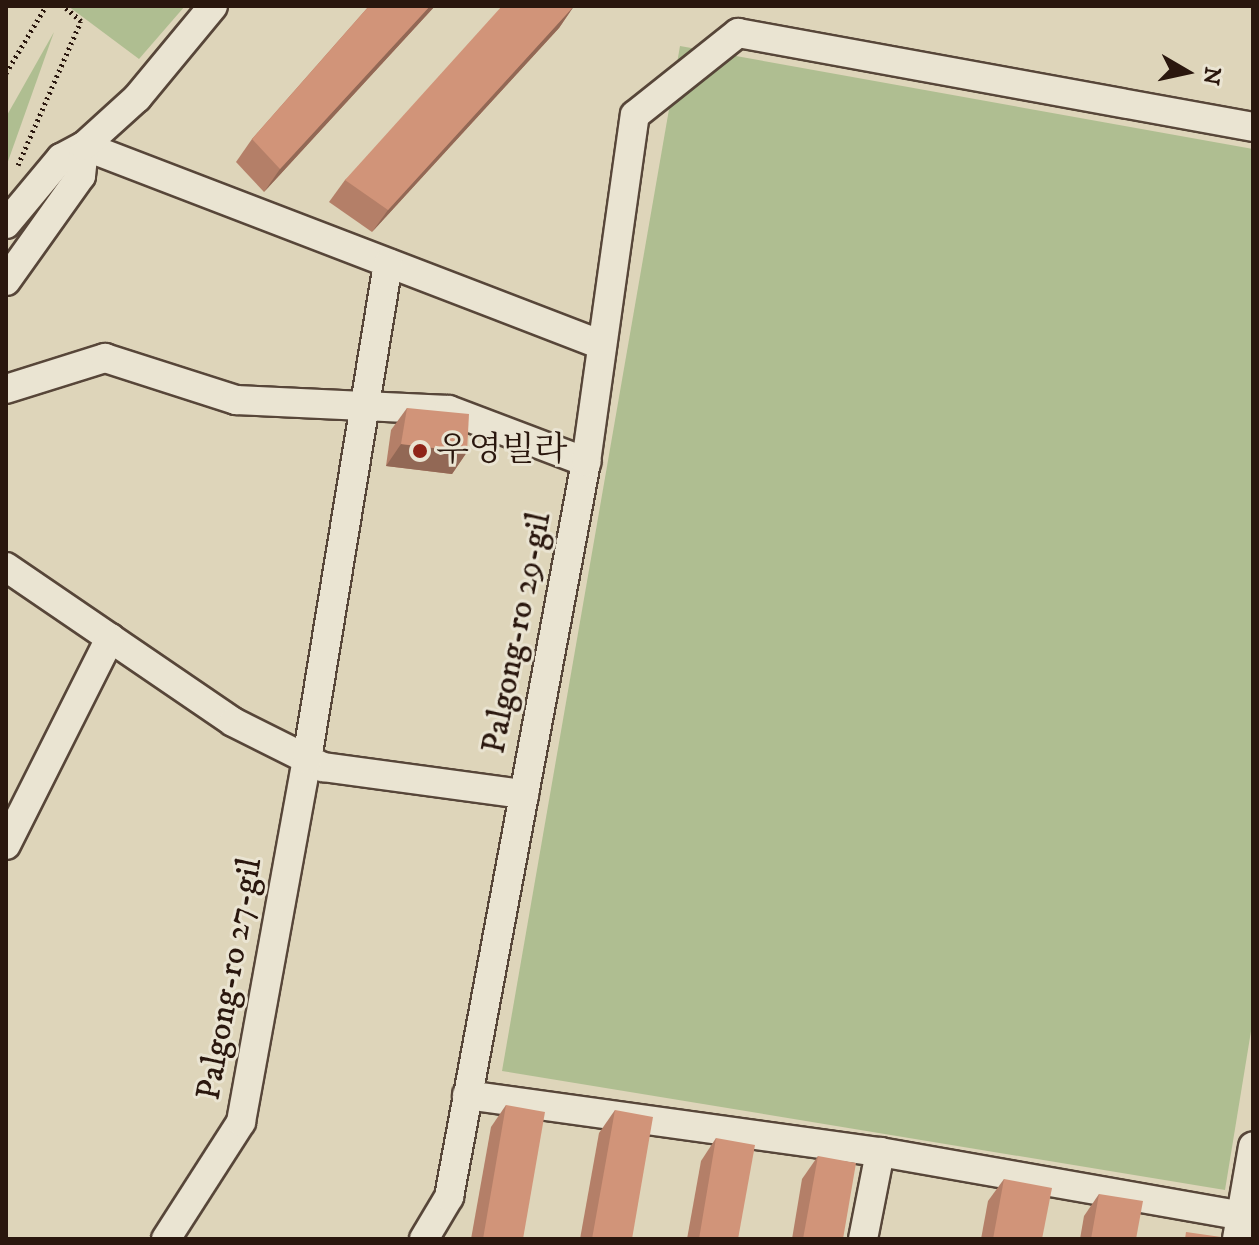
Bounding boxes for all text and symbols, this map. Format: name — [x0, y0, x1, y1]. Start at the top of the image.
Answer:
north arrow — [1147, 32, 1227, 112]
text: N — [1196, 65, 1226, 87]
place label: 우영빌라 — [436, 431, 567, 471]
marker: 우영빌라 — [411, 442, 429, 460]
street label: Palgong-ro 29-gil — [474, 509, 560, 757]
street label: Palgong-ro 27-gil — [189, 855, 271, 1103]

